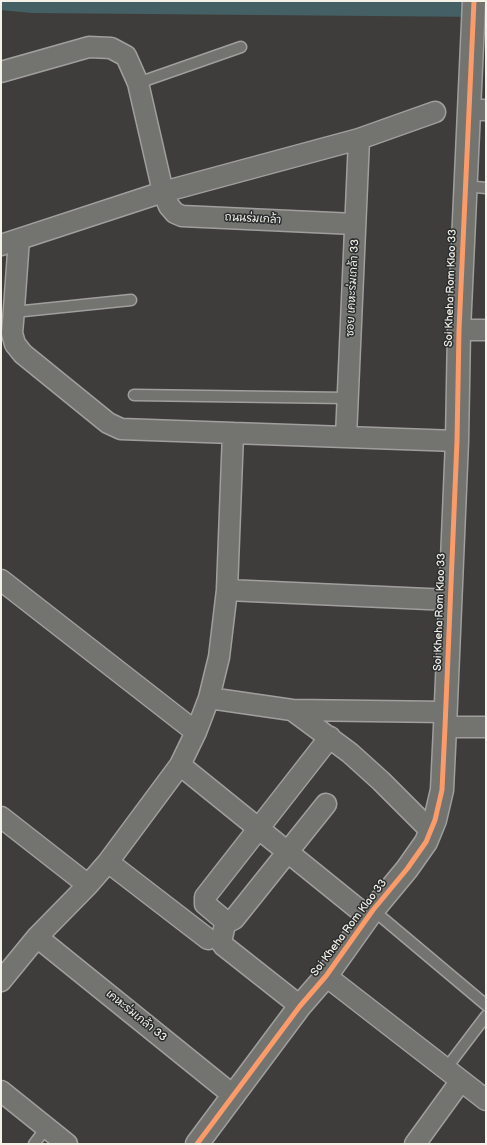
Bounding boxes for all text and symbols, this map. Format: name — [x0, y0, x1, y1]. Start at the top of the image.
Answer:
street label: ถนนร่มเกล้า — [224, 211, 282, 227]
street label: Soi Kheha Rom Klao 33 — [442, 229, 460, 347]
street label: ซอย เคหะร่มเกล้า 33 — [344, 239, 362, 337]
street label: Soi Kheha Rom Klao 33 — [431, 553, 449, 671]
street label: Soi Kheha Rom Klao 33 — [308, 877, 390, 979]
street label: เคหะร่มเกล้า 33 — [103, 987, 169, 1045]

